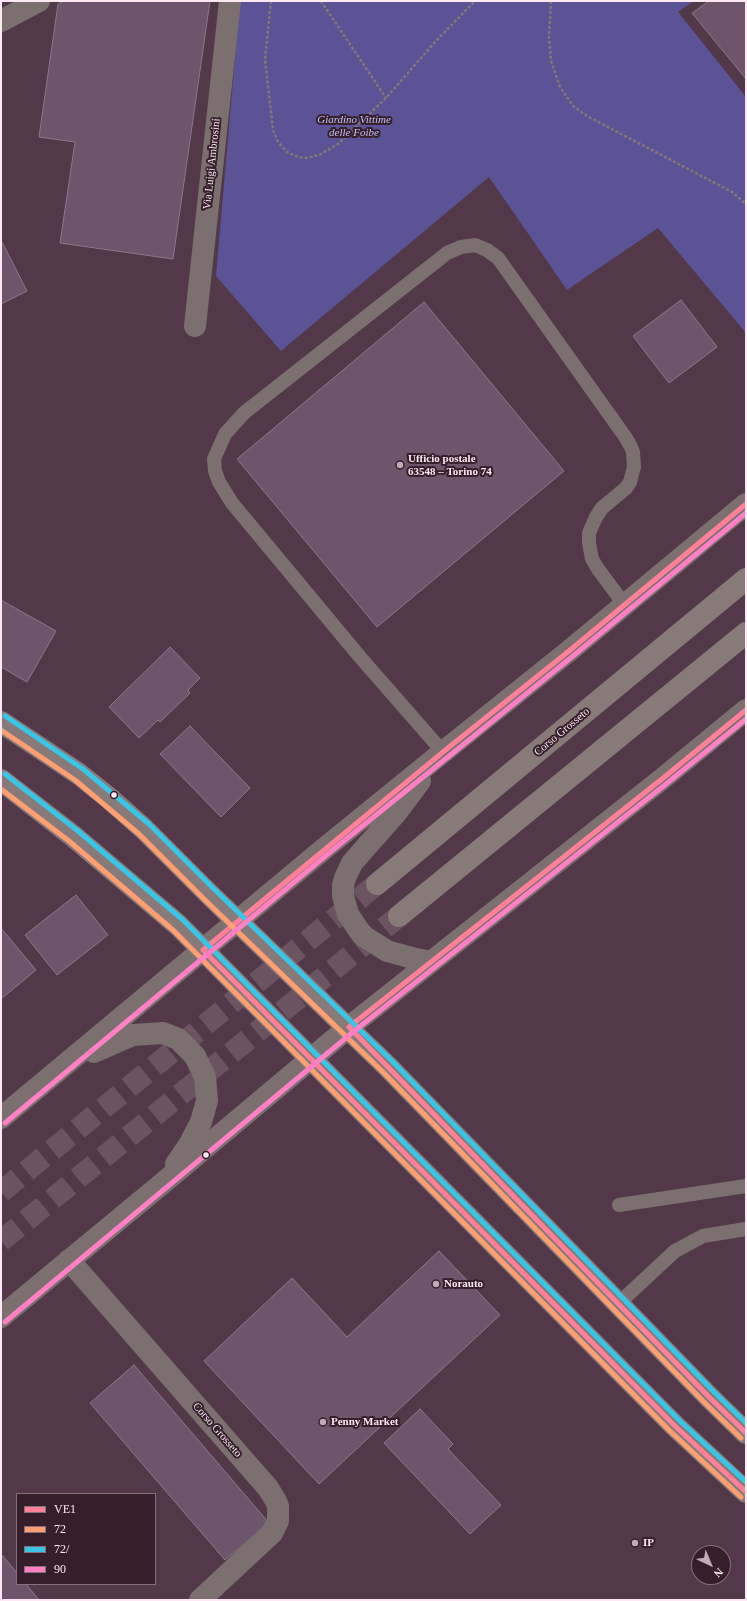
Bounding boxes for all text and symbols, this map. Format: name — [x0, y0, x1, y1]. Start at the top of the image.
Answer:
park label: Giardino Vittime delle Foibe — [317, 113, 391, 139]
street label: Via Luigi Ambrosini — [201, 118, 223, 210]
place label: Ufficio postale 63548 – Torino 74 — [408, 452, 492, 478]
marker: Ufficio postale 63548 – Torino 74 — [395, 460, 405, 470]
street label: Corso Grosseto — [532, 705, 592, 759]
unlabelled marker — [109, 790, 119, 800]
unlabelled marker — [201, 1150, 211, 1160]
place label: Norauto — [444, 1277, 483, 1291]
marker: Norauto — [431, 1279, 441, 1289]
street label: Corso Grosseto — [190, 1400, 244, 1460]
place label: Penny Market — [331, 1415, 399, 1429]
marker: Penny Market — [318, 1417, 328, 1427]
legend — [16, 1493, 156, 1585]
text: VE1 — [54, 1502, 76, 1516]
text: 72 — [54, 1522, 66, 1536]
place label: IP — [643, 1536, 654, 1550]
marker: IP — [630, 1538, 640, 1548]
text: 72/ — [54, 1542, 69, 1556]
north arrow — [691, 1545, 731, 1585]
text: 90 — [54, 1562, 66, 1576]
text: N — [712, 1566, 726, 1580]

